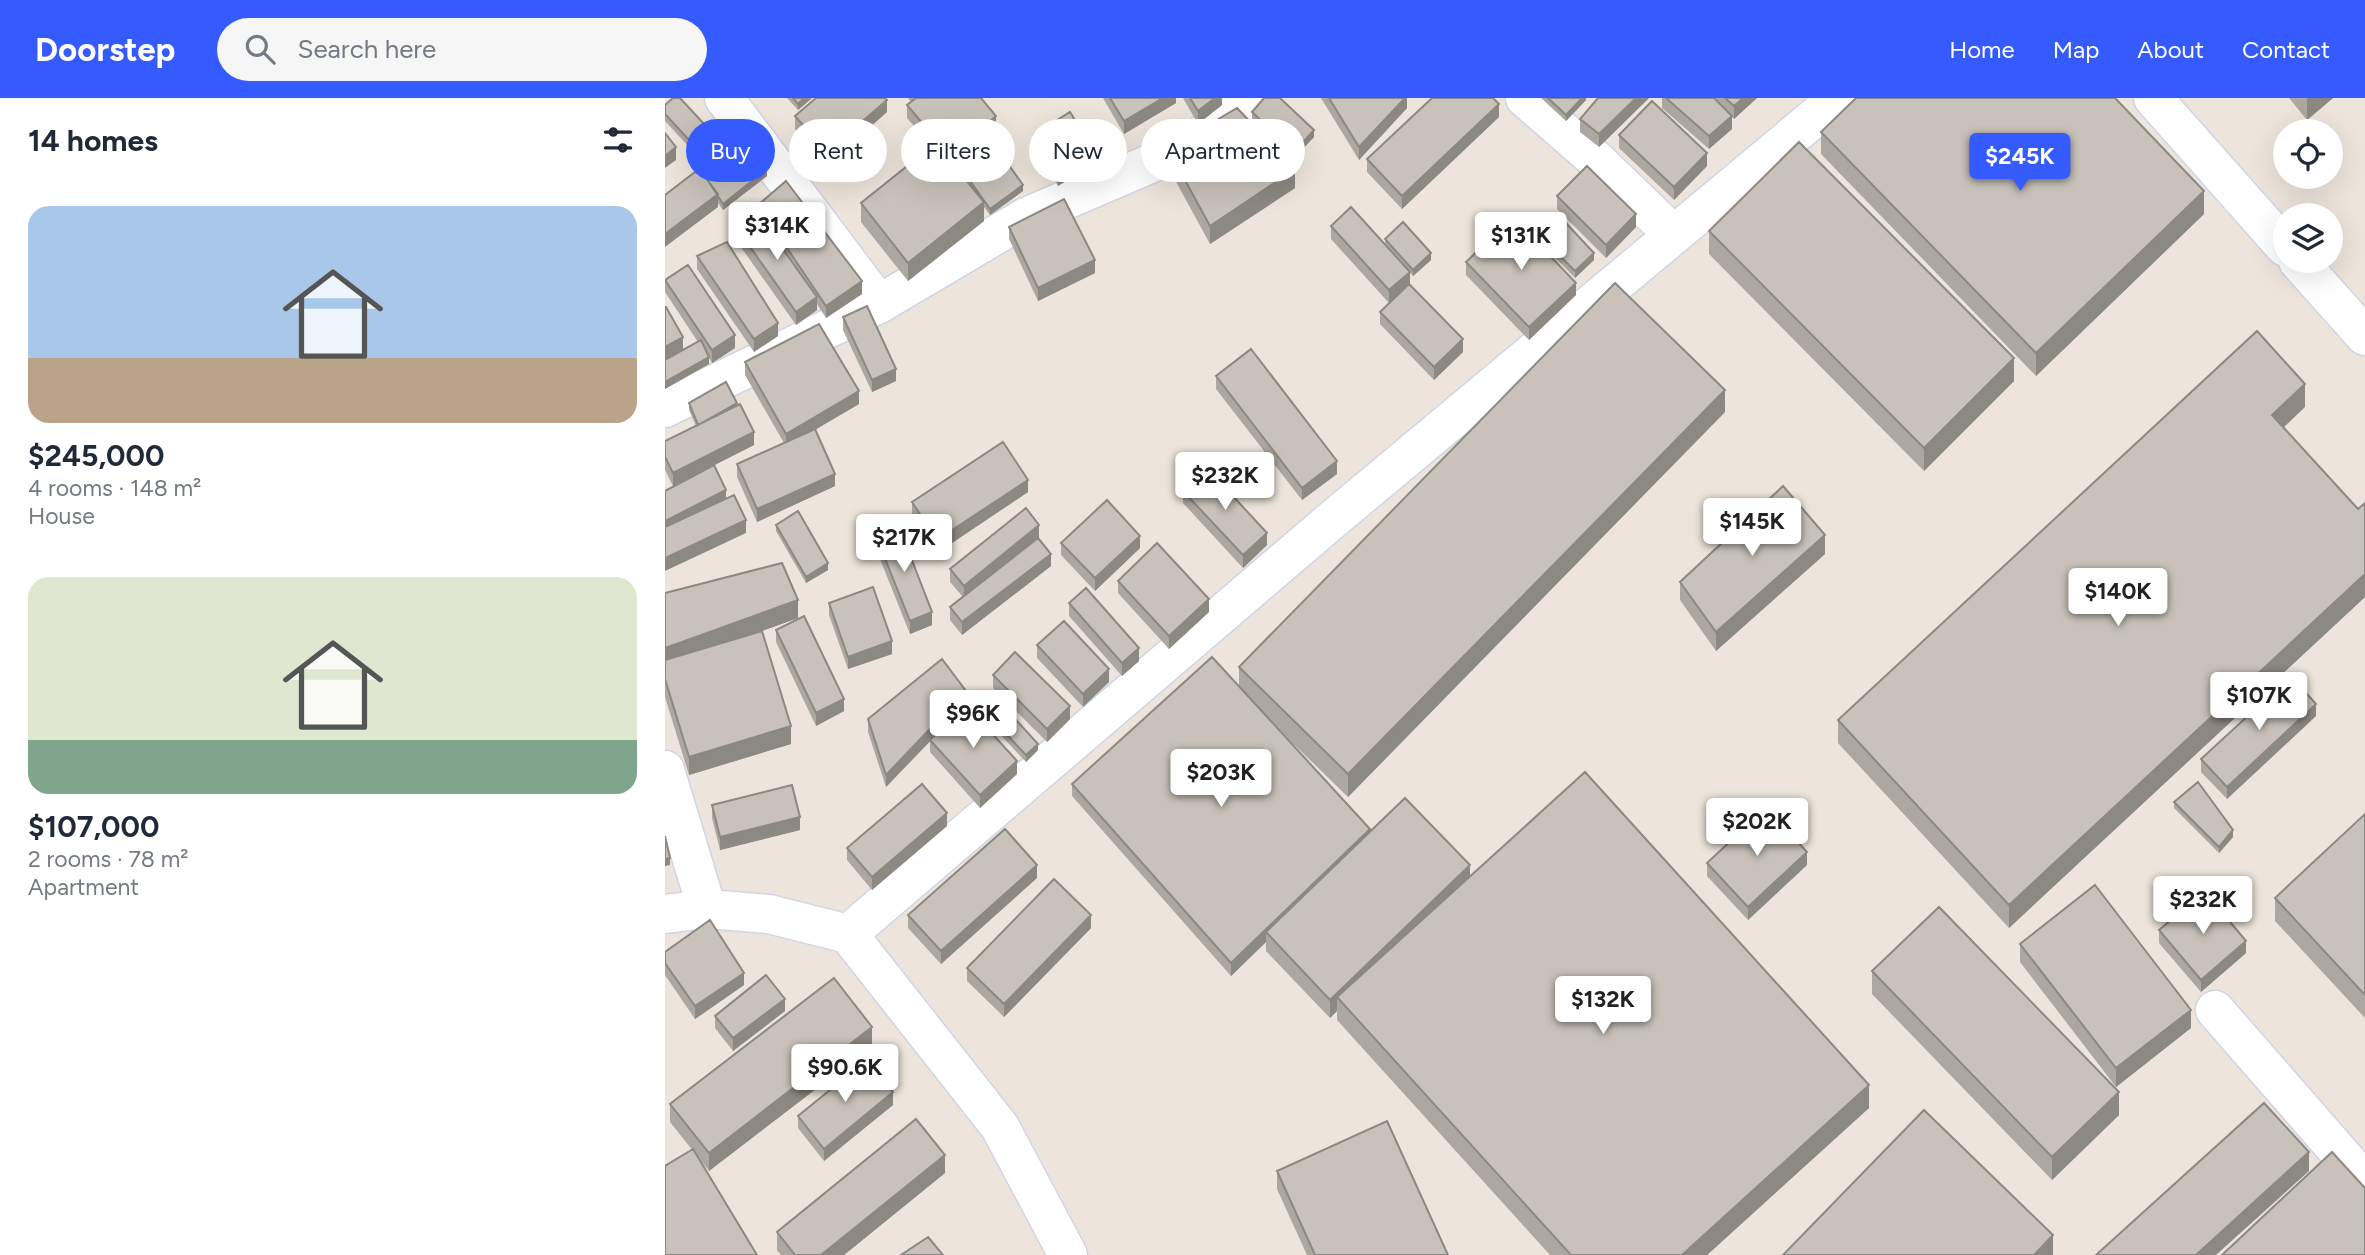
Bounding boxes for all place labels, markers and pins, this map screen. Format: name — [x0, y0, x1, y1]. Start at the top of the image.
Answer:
pin: $245K — [1971, 134, 2069, 193]
pin: $314K — [728, 202, 826, 262]
pin: $131K — [1472, 212, 1570, 272]
pin: $232K — [1176, 452, 1274, 512]
pin: $145K — [1703, 498, 1801, 558]
pin: $217K — [855, 514, 953, 574]
pin: $140K — [2069, 568, 2167, 628]
pin: $107K — [2210, 672, 2308, 732]
pin: $96K — [932, 690, 1014, 750]
pin: $203K — [1172, 750, 1270, 809]
pin: $202K — [1708, 798, 1806, 858]
pin: $232K — [2154, 876, 2252, 936]
pin: $132K — [1554, 976, 1652, 1036]
pin: $90.6K — [788, 1044, 902, 1104]

